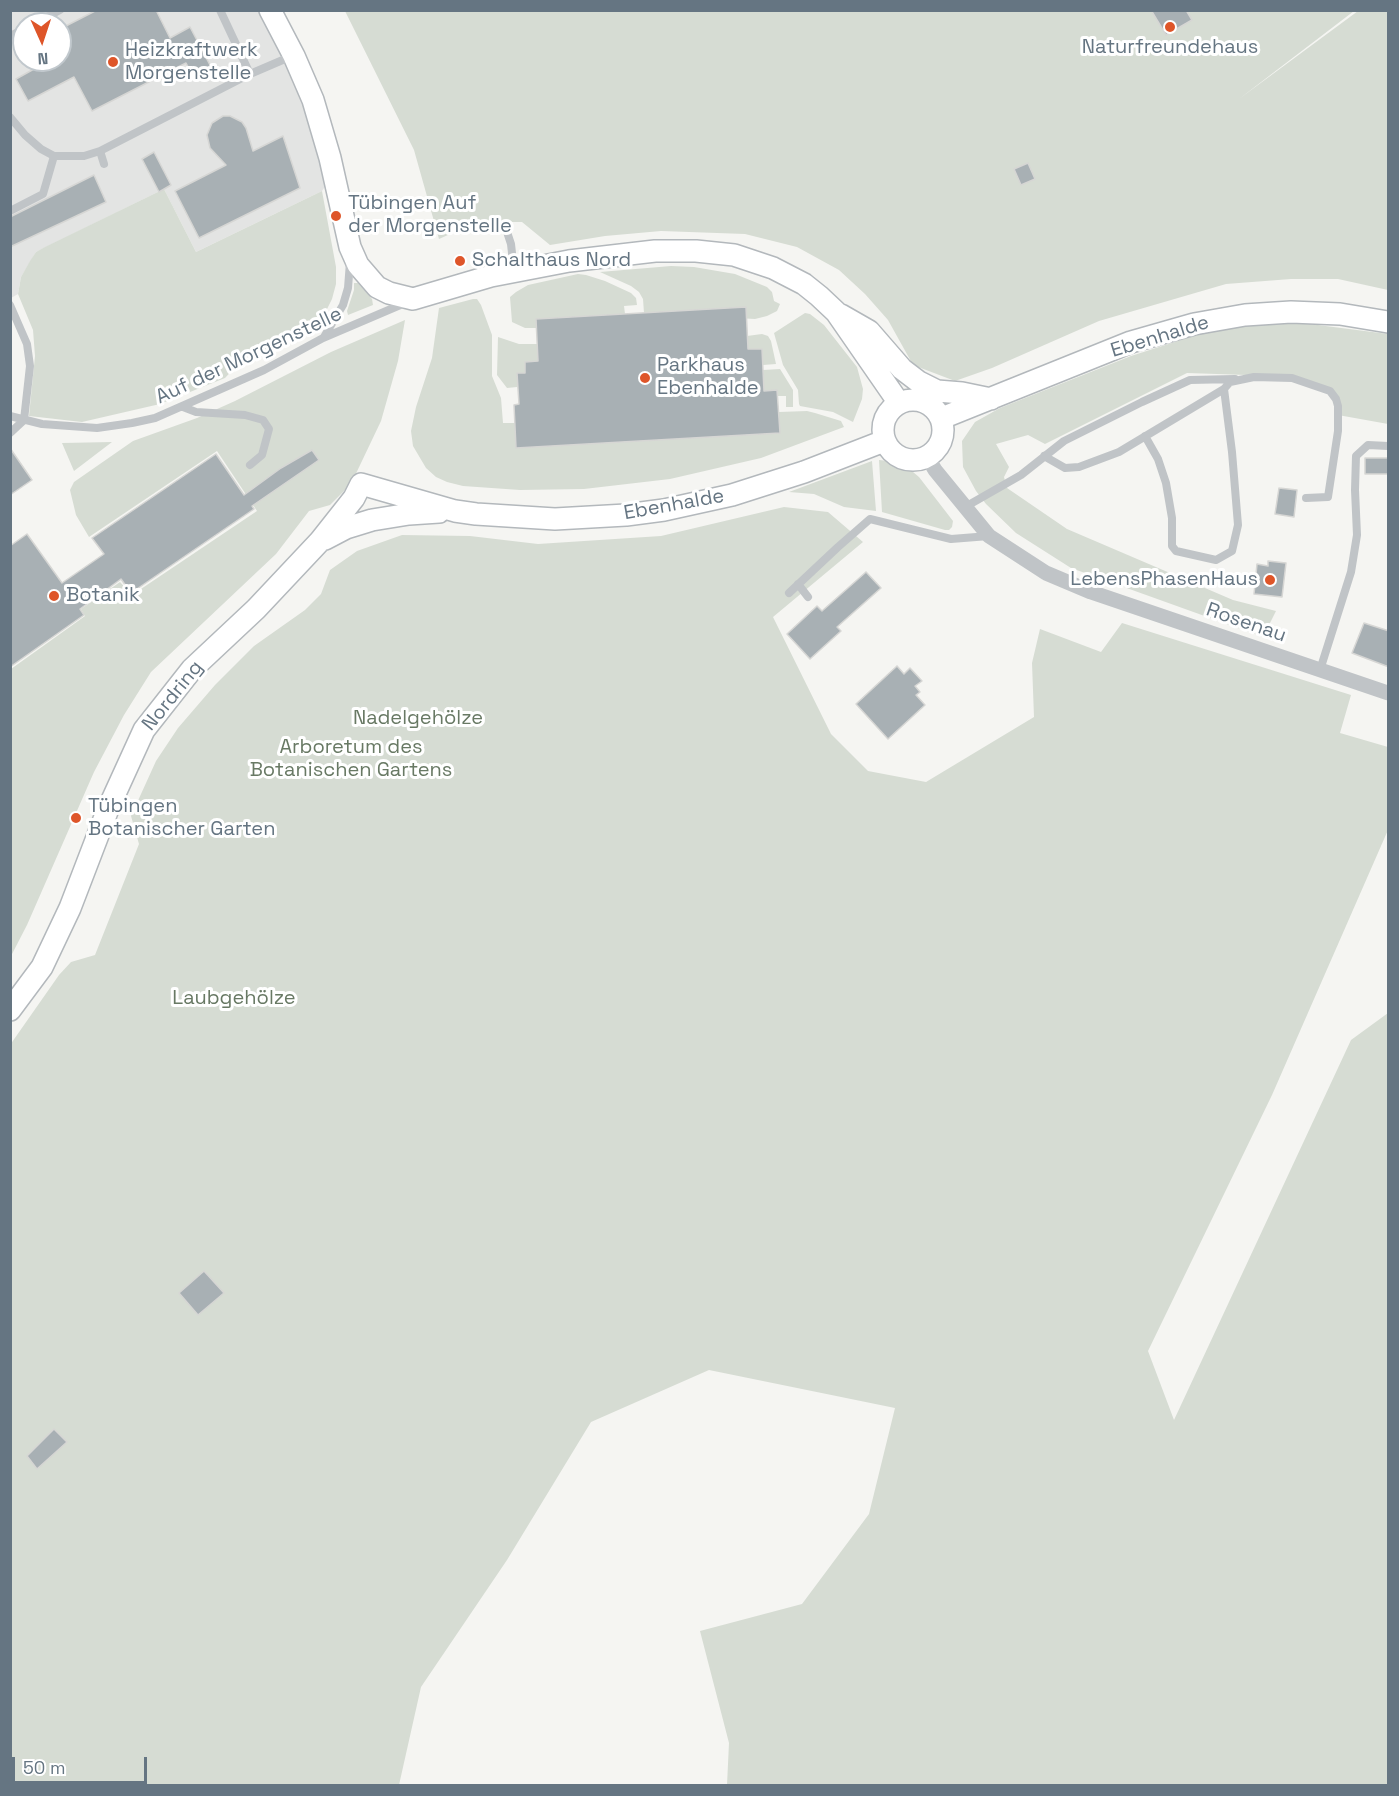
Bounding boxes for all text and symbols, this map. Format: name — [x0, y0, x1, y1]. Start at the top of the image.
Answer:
north arrow — [12, 12, 72, 72]
marker: Naturfreundehaus — [1163, 20, 1177, 34]
place label: Naturfreundehaus — [1082, 36, 1258, 60]
place label: Heizkraftwerk Morgenstelle — [125, 39, 258, 86]
text: N — [37, 48, 49, 69]
marker: Heizkraftwerk Morgenstelle — [106, 55, 120, 69]
place label: Tübingen Auf der Morgenstelle — [348, 192, 512, 239]
marker: Tübingen Auf der Morgenstelle — [329, 209, 343, 223]
place label: Schalthaus Nord — [472, 249, 631, 273]
marker: Schalthaus Nord — [453, 254, 467, 268]
street label: Auf der Morgenstelle — [152, 302, 346, 410]
street label: Ebenhalde — [1108, 311, 1212, 363]
place label: Parkhaus Ebenhalde — [657, 354, 759, 401]
marker: Parkhaus Ebenhalde — [638, 371, 652, 385]
street label: Ebenhalde — [622, 484, 726, 526]
place label: LebensPhasenHaus — [1070, 568, 1258, 592]
marker: LebensPhasenHaus — [1263, 573, 1277, 587]
place label: Botanik — [66, 584, 140, 608]
marker: Botanik — [47, 589, 61, 603]
street label: Rosenau — [1203, 598, 1289, 648]
street label: Nordring — [137, 656, 209, 736]
park label: Nadelgehölze — [353, 707, 483, 731]
park label: Arboretum des Botanischen Gartens — [250, 736, 452, 783]
place label: Tübingen Botanischer Garten — [88, 795, 275, 842]
marker: Tübingen Botanischer Garten — [69, 811, 83, 825]
park label: Laubgehölze — [172, 987, 296, 1011]
scale bar — [15, 1745, 150, 1783]
text: 50 m — [23, 1756, 65, 1779]

